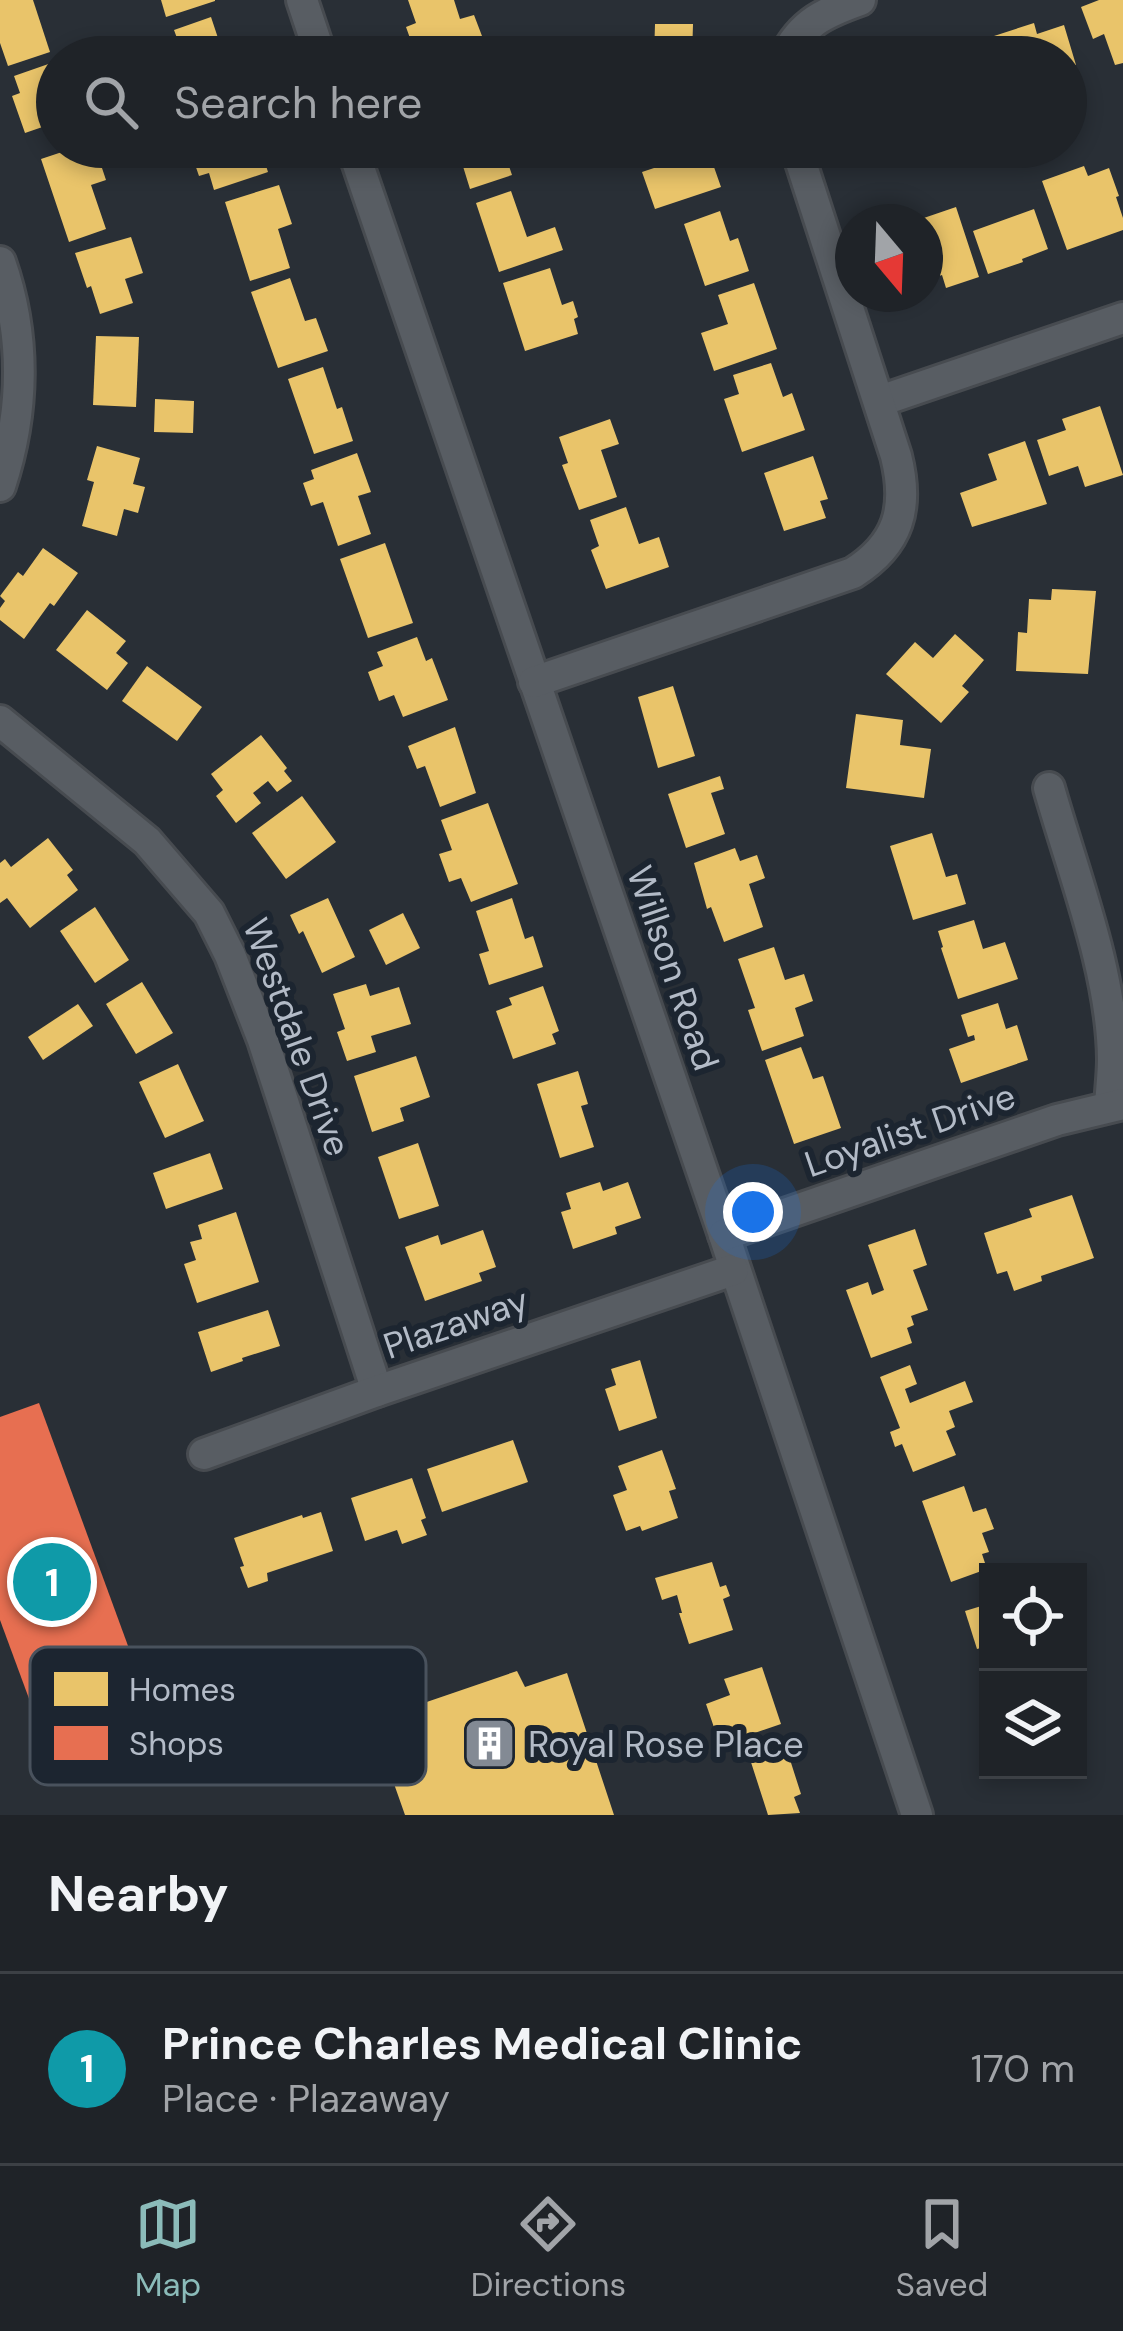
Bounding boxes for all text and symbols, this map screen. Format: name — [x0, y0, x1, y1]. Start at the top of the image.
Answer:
search box — [36, 36, 1087, 168]
icon: search — [78, 69, 144, 135]
text: Search here — [174, 73, 422, 132]
north arrow — [835, 204, 943, 312]
street label: Willson Road — [616, 860, 730, 1076]
street label: Westdale Drive — [232, 912, 362, 1162]
street label: Loyalist Drive — [799, 1072, 1021, 1188]
your location — [723, 1182, 783, 1242]
street label: Plazaway — [377, 1276, 535, 1370]
pin: 1 — [13, 1537, 91, 1627]
map controls — [979, 1563, 1087, 1779]
button: locate — [979, 1563, 1087, 1671]
legend — [30, 1647, 426, 1785]
text: Homes — [129, 1668, 236, 1711]
button: layers — [979, 1671, 1087, 1779]
building icon: Royal Rose Place — [461, 1716, 517, 1772]
place label: Royal Rose Place — [528, 1721, 804, 1768]
text: Shops — [129, 1722, 224, 1765]
text: Nearby — [48, 1860, 229, 1927]
text: Prince Charles Medical Clinic — [162, 2014, 803, 2073]
text: 1 — [80, 2043, 94, 2094]
text: 170 m — [971, 2043, 1075, 2094]
text: Place · Plazaway — [162, 2073, 450, 2124]
tab: Map — [135, 2191, 201, 2306]
tab: Directions — [471, 2191, 626, 2306]
tab: Saved — [896, 2191, 988, 2306]

